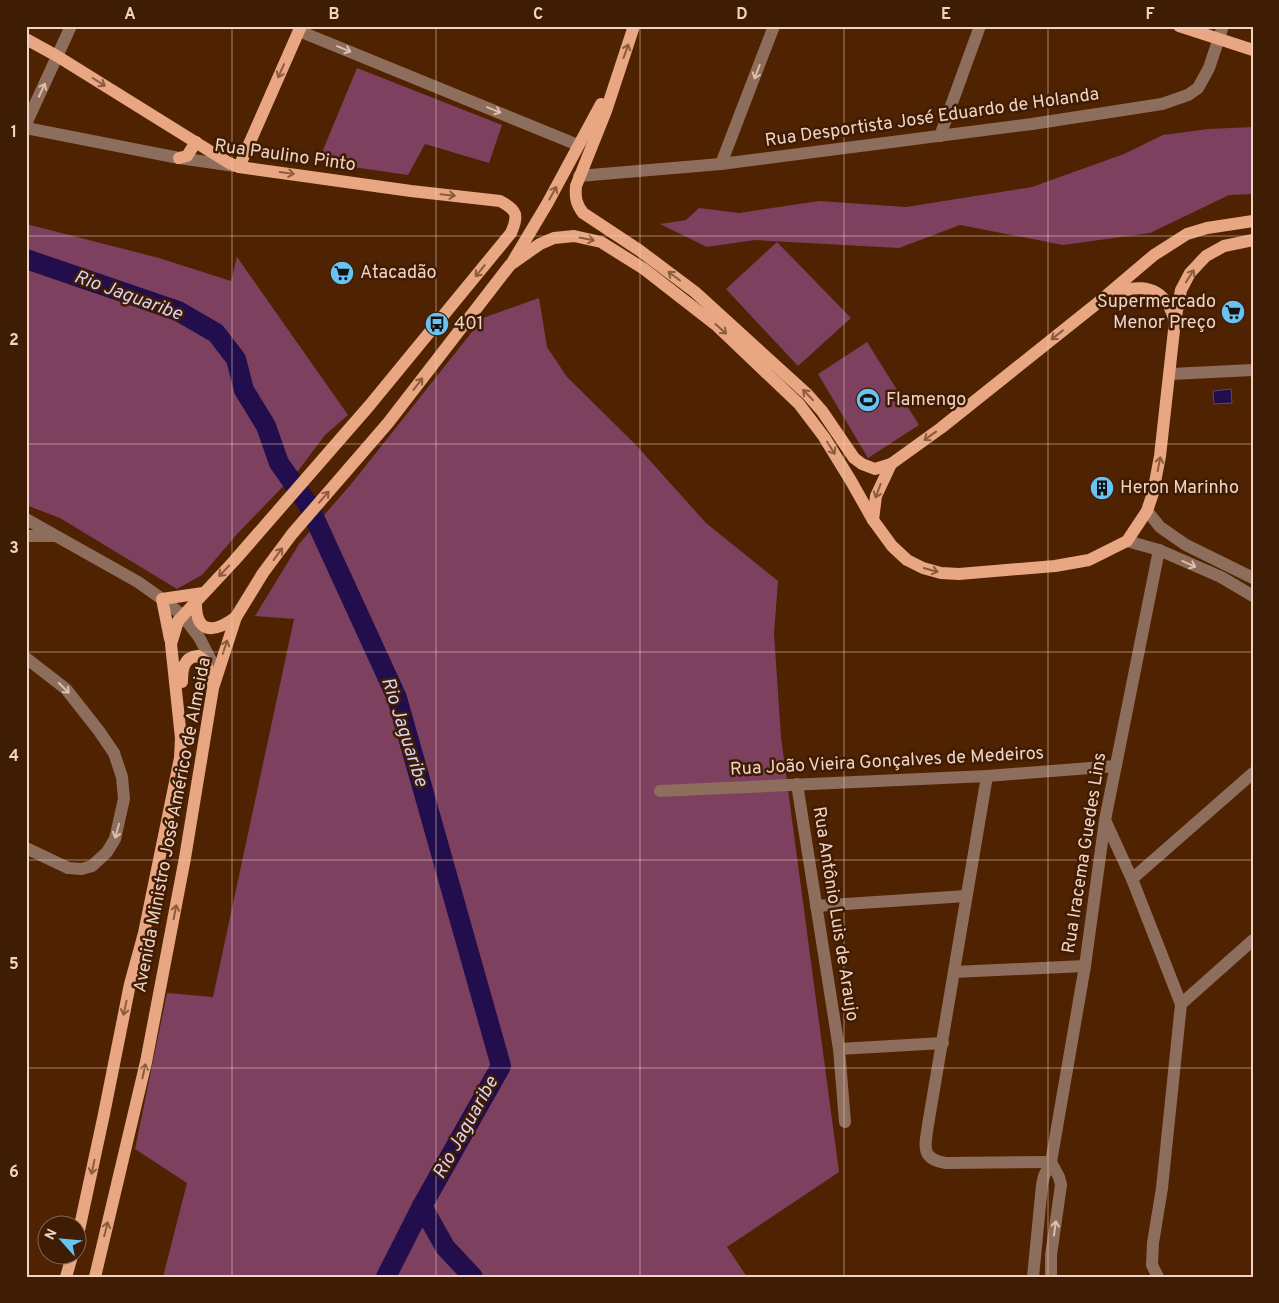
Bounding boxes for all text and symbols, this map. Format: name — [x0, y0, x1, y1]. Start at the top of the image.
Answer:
text: A — [124, 5, 136, 25]
text: B — [328, 5, 340, 25]
text: C — [533, 5, 543, 25]
text: D — [736, 5, 748, 25]
text: E — [941, 5, 951, 25]
text: F — [1145, 5, 1155, 25]
one-way arrow — [622, 43, 631, 59]
one-way arrow — [336, 45, 351, 55]
one-way arrow — [276, 63, 286, 78]
one-way arrow — [752, 64, 761, 79]
one-way arrow — [91, 77, 105, 87]
one-way arrow — [37, 83, 47, 98]
street label: Rua Desportista José Eduardo de Holanda — [763, 83, 1101, 153]
one-way arrow — [486, 106, 501, 116]
text: 1 — [11, 123, 17, 143]
street label: Rua Paulino Pinto — [213, 135, 357, 177]
one-way arrow — [279, 169, 295, 179]
one-way arrow — [548, 186, 558, 201]
one-way arrow — [440, 190, 456, 200]
one-way arrow — [579, 235, 595, 244]
supermarket icon: Atacadão — [329, 260, 355, 286]
place label: Atacadão — [360, 262, 437, 285]
one-way arrow — [475, 264, 486, 277]
water label: Rio Jaguaribe — [71, 265, 186, 327]
one-way arrow — [1185, 269, 1195, 283]
one-way arrow — [668, 270, 681, 281]
place label: Supermercado Menor Preço — [1097, 291, 1216, 335]
supermarket icon: Supermercado Menor Preço — [1220, 299, 1246, 325]
bus stop icon: 401 — [424, 311, 450, 337]
place label: 401 — [454, 313, 483, 336]
one-way arrow — [714, 324, 727, 335]
one-way arrow — [1050, 330, 1064, 340]
text: 2 — [9, 331, 19, 351]
one-way arrow — [413, 377, 423, 391]
sports icon: Flamengo — [855, 387, 881, 413]
one-way arrow — [802, 389, 814, 402]
place label: Flamengo — [886, 389, 966, 412]
one-way arrow — [923, 431, 937, 441]
one-way arrow — [825, 441, 836, 455]
one-way arrow — [1154, 457, 1164, 473]
building icon: Heron Marinho — [1089, 475, 1115, 501]
place label: Heron Marinho — [1120, 477, 1239, 500]
one-way arrow — [873, 483, 882, 498]
one-way arrow — [318, 491, 330, 504]
text: 3 — [9, 539, 19, 559]
one-way arrow — [272, 548, 283, 561]
one-way arrow — [1181, 559, 1196, 569]
one-way arrow — [218, 565, 230, 577]
one-way arrow — [923, 566, 939, 575]
one-way arrow — [221, 640, 230, 656]
street label: Avenida Ministro José Américo de Almeida — [129, 656, 217, 994]
water label: Rio Jaguaribe — [375, 674, 433, 790]
one-way arrow — [58, 682, 70, 695]
street label: Rua João Vieira Gonçalves de Medeiros — [729, 742, 1045, 782]
text: 4 — [9, 747, 19, 767]
street label: Rua Iracema Guedes Lins — [1058, 751, 1112, 955]
street label: Rua Antônio Luis de Araujo — [807, 805, 863, 1023]
one-way arrow — [112, 823, 121, 839]
one-way arrow — [171, 904, 181, 920]
text: 5 — [9, 955, 19, 975]
one-way arrow — [120, 1000, 129, 1016]
one-way arrow — [140, 1064, 149, 1080]
water label: Rio Jaguaribe — [428, 1072, 504, 1183]
one-way arrow — [88, 1159, 97, 1175]
text: 6 — [9, 1163, 19, 1183]
north arrow — [38, 1216, 88, 1266]
one-way arrow — [1050, 1221, 1060, 1237]
one-way arrow — [102, 1222, 111, 1238]
text: N — [42, 1226, 62, 1243]

